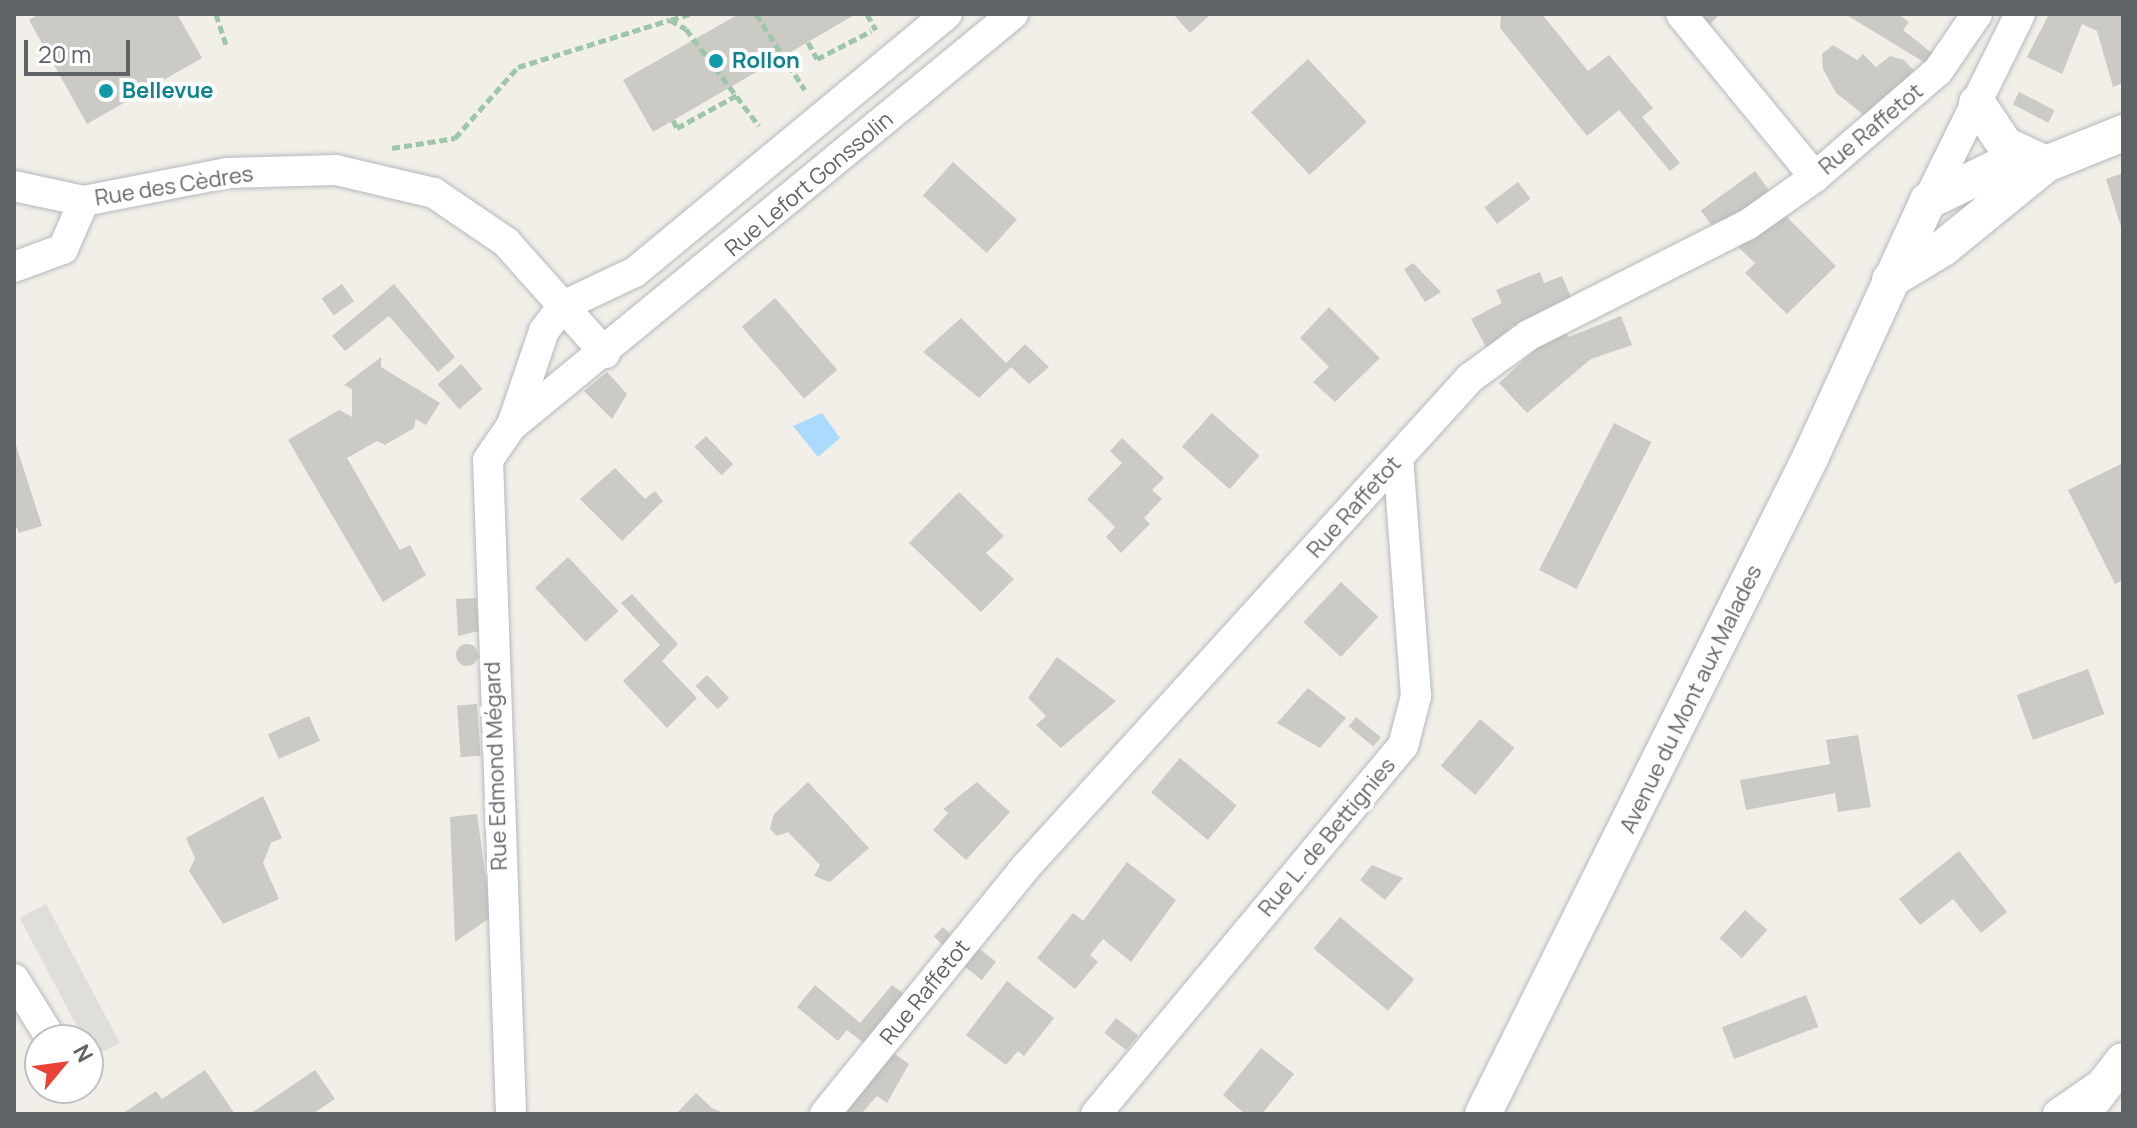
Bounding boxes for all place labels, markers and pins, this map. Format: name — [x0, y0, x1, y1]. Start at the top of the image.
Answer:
place label: Rollon — [732, 48, 800, 74]
marker: Rollon — [707, 52, 725, 70]
place label: Bellevue — [122, 78, 213, 104]
marker: Bellevue — [97, 82, 115, 100]

